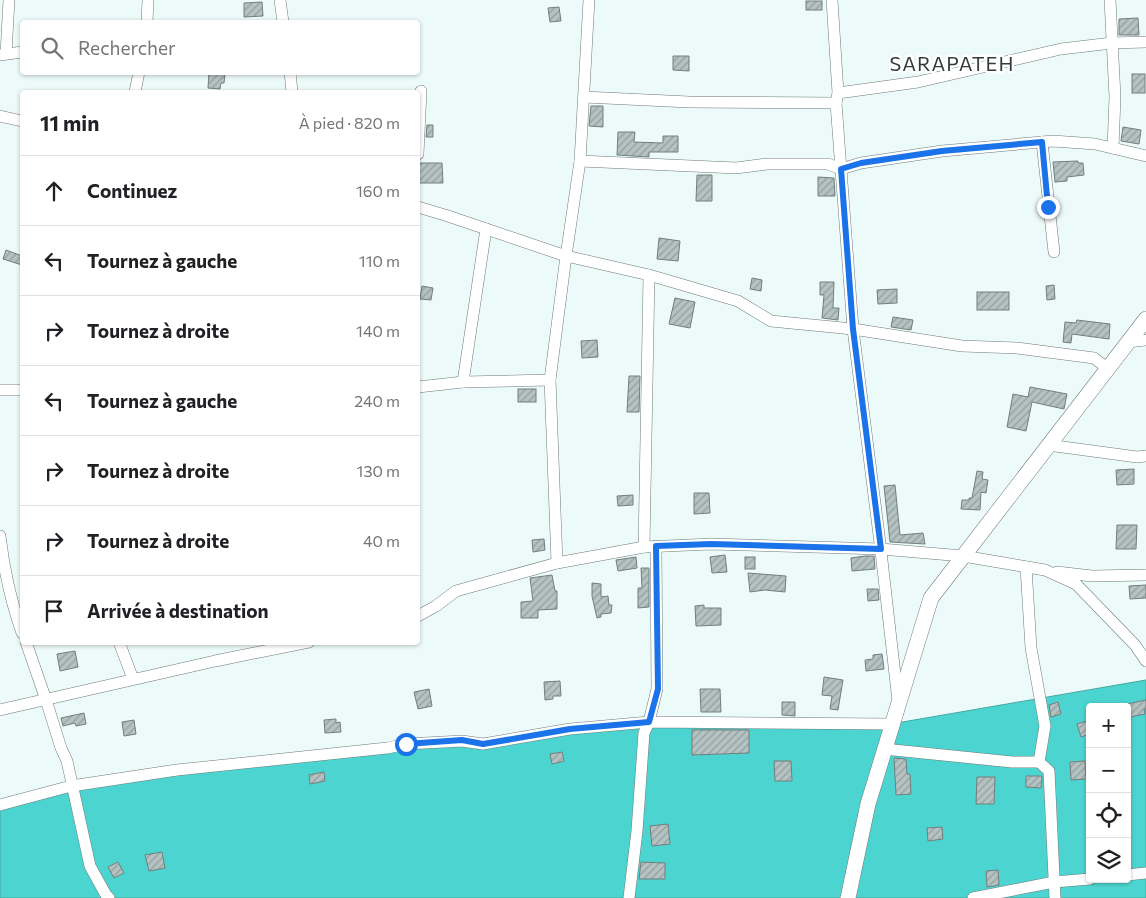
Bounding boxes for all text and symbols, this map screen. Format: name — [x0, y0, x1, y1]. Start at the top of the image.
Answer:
search box — [20, 20, 420, 75]
icon: search — [38, 34, 66, 62]
text: Rechercher — [78, 36, 176, 59]
district label: SARAPATEH — [890, 51, 1014, 75]
text: 11 min — [40, 110, 99, 135]
text: À pied · 820 m — [299, 113, 400, 132]
icon: ahead — [40, 177, 68, 205]
text: Continuez — [87, 179, 177, 202]
text: 160 m — [356, 181, 400, 200]
route end — [1037, 196, 1060, 219]
icon: left — [40, 247, 68, 275]
text: Tournez à gauche — [87, 249, 237, 272]
text: 110 m — [359, 251, 400, 270]
icon: right — [40, 317, 68, 345]
text: Tournez à droite — [87, 319, 229, 342]
text: 140 m — [356, 321, 400, 340]
icon: left — [40, 387, 68, 415]
text: Tournez à gauche — [87, 389, 237, 412]
text: 240 m — [354, 391, 400, 410]
icon: right — [40, 457, 68, 485]
text: Tournez à droite — [87, 459, 229, 482]
text: 130 m — [357, 461, 400, 480]
icon: right — [40, 527, 68, 555]
text: Tournez à droite — [87, 529, 229, 552]
text: 40 m — [363, 531, 400, 550]
icon: arrive — [40, 597, 68, 625]
text: Arrivée à destination — [87, 599, 269, 622]
map controls — [1086, 703, 1131, 883]
button: + — [1086, 703, 1131, 748]
route start — [395, 733, 418, 756]
button: − — [1086, 748, 1131, 793]
button: locate — [1086, 793, 1131, 838]
button: layers — [1086, 838, 1131, 883]

